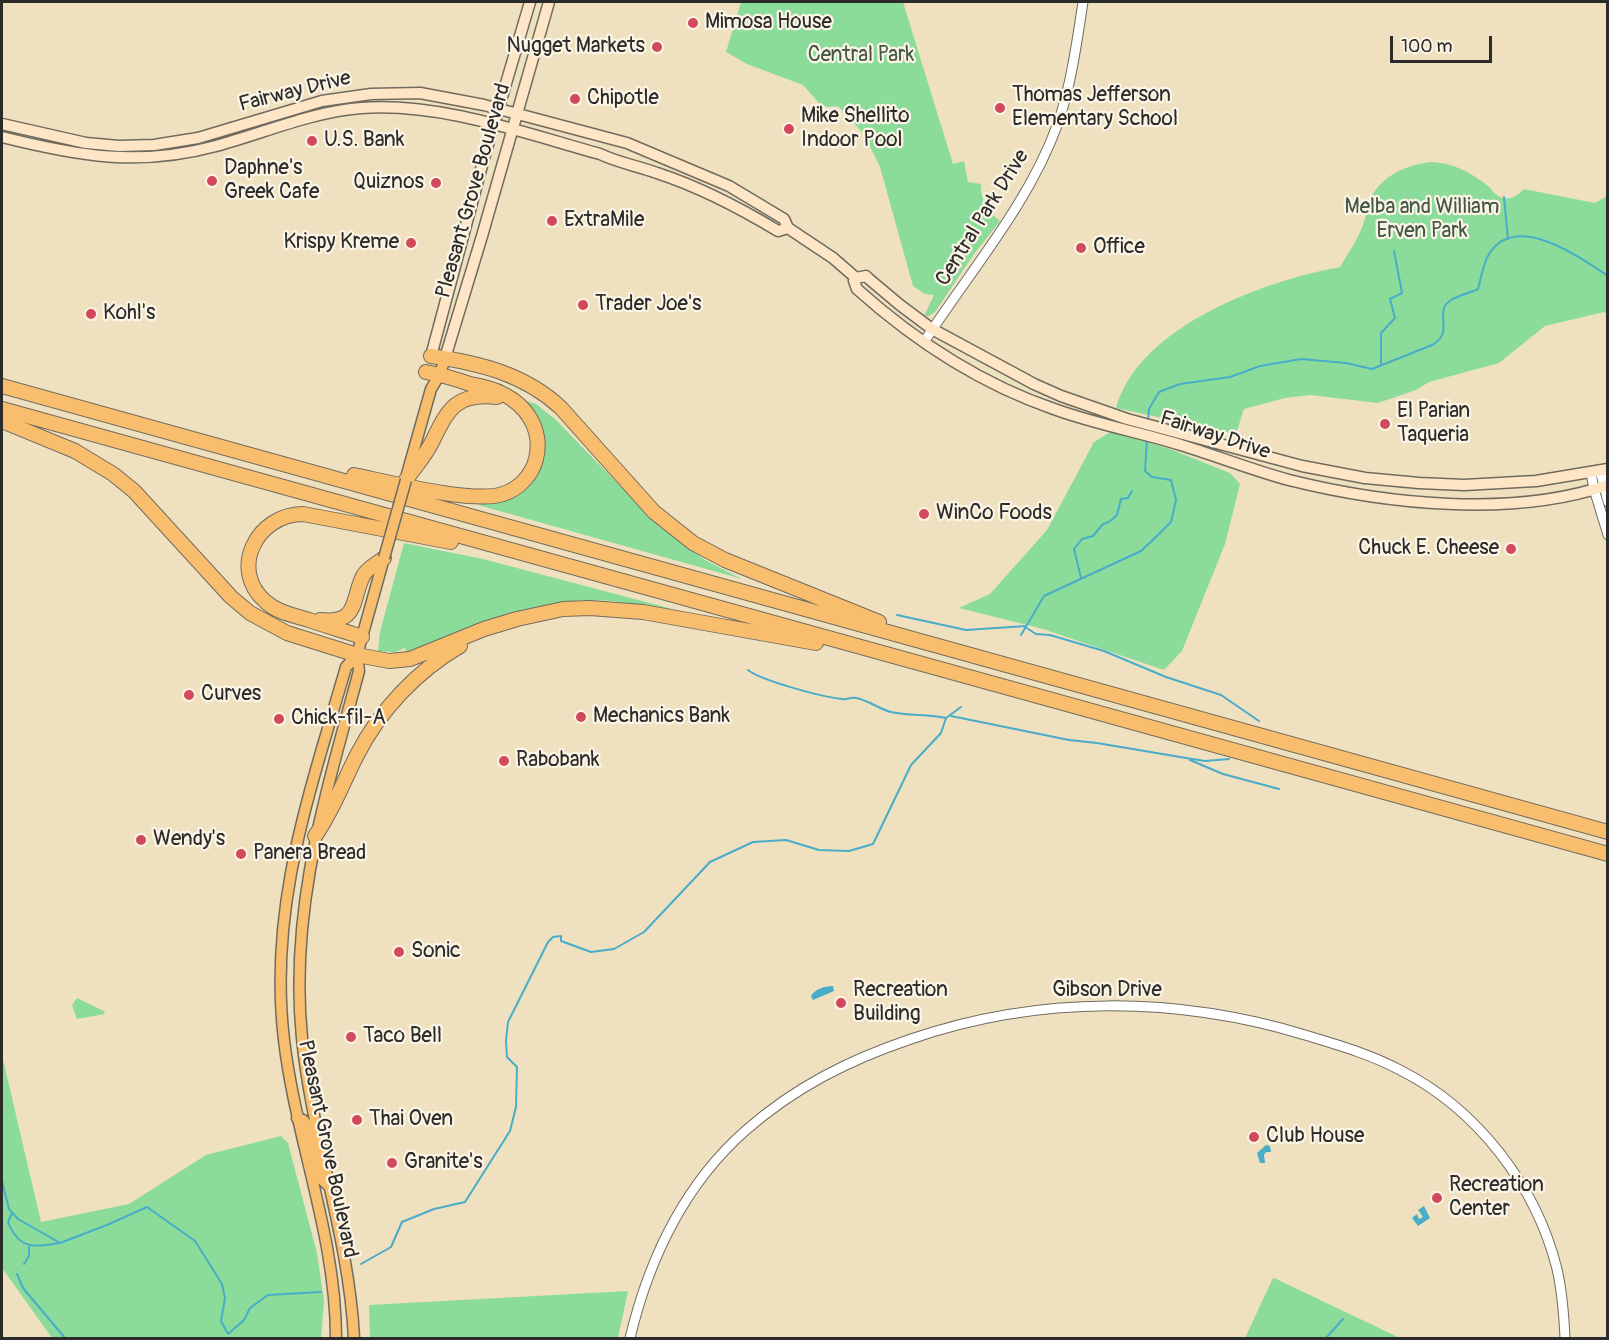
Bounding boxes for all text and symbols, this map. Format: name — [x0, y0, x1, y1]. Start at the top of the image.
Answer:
place label: Mimosa House — [705, 10, 832, 36]
marker: Mimosa House — [686, 16, 700, 30]
scale bar — [1393, 24, 1495, 62]
place label: Nugget Markets — [506, 34, 645, 60]
text: 100 m — [1401, 35, 1453, 58]
marker: Nugget Markets — [650, 40, 664, 54]
park label: Central Park — [808, 43, 914, 69]
street label: Fairway Drive — [236, 66, 354, 118]
street label: Pleasant Grove Boulevard — [431, 81, 517, 301]
place label: Thomas Jefferson Elementary School — [1012, 83, 1178, 133]
place label: Chipotle — [587, 86, 659, 112]
marker: Chipotle — [568, 92, 582, 106]
marker: Thomas Jefferson Elementary School — [993, 101, 1007, 115]
place label: Mike Shellito Indoor Pool — [801, 104, 909, 154]
marker: Mike Shellito Indoor Pool — [782, 122, 796, 136]
place label: U.S. Bank — [324, 128, 405, 154]
marker: U.S. Bank — [305, 134, 319, 148]
street label: Central Park Drive — [931, 145, 1035, 291]
place label: Daphne's Greek Cafe — [224, 156, 319, 206]
place label: Quiznos — [353, 170, 424, 196]
marker: Daphne's Greek Cafe — [205, 174, 219, 188]
marker: Quiznos — [429, 176, 443, 190]
park label: Melba and William Erven Park — [1345, 195, 1499, 245]
place label: ExtraMile — [564, 208, 644, 234]
marker: ExtraMile — [545, 214, 559, 228]
place label: Krispy Kreme — [283, 230, 399, 256]
place label: Office — [1093, 235, 1145, 261]
marker: Krispy Kreme — [404, 236, 418, 250]
marker: Office — [1074, 241, 1088, 255]
place label: Trader Joe's — [595, 292, 701, 318]
marker: Trader Joe's — [576, 298, 590, 312]
place label: Kohl's — [103, 301, 155, 327]
marker: Kohl's — [84, 307, 98, 321]
place label: El Parian Taqueria — [1397, 399, 1470, 449]
street label: Fairway Drive — [1157, 406, 1273, 466]
marker: El Parian Taqueria — [1378, 417, 1392, 431]
place label: WinCo Foods — [936, 501, 1052, 527]
marker: WinCo Foods — [917, 507, 931, 521]
place label: Chuck E. Cheese — [1358, 536, 1499, 562]
marker: Chuck E. Cheese — [1504, 542, 1518, 556]
place label: Curves — [201, 682, 261, 708]
marker: Curves — [182, 688, 196, 702]
place label: Mechanics Bank — [593, 704, 730, 730]
place label: Chick-fil-A — [291, 706, 386, 732]
marker: Mechanics Bank — [574, 710, 588, 724]
marker: Chick-fil-A — [272, 712, 286, 726]
place label: Rabobank — [516, 748, 600, 774]
marker: Rabobank — [497, 754, 511, 768]
place label: Wendy's — [153, 827, 225, 853]
marker: Wendy's — [134, 833, 148, 847]
place label: Panera Bread — [253, 841, 366, 867]
marker: Panera Bread — [234, 847, 248, 861]
place label: Sonic — [411, 939, 461, 965]
marker: Sonic — [392, 945, 406, 959]
place label: Recreation Building — [853, 978, 948, 1028]
street label: Gibson Drive — [1052, 978, 1162, 1004]
marker: Recreation Building — [834, 996, 848, 1010]
place label: Taco Bell — [363, 1024, 442, 1050]
marker: Taco Bell — [344, 1030, 358, 1044]
street label: Pleasant Grove Boulevard — [292, 1038, 362, 1260]
place label: Thai Oven — [369, 1107, 453, 1133]
marker: Thai Oven — [350, 1113, 364, 1127]
place label: Club House — [1266, 1124, 1364, 1150]
marker: Club House — [1247, 1130, 1261, 1144]
place label: Granite's — [404, 1150, 483, 1176]
marker: Granite's — [385, 1156, 399, 1170]
place label: Recreation Center — [1449, 1173, 1544, 1223]
marker: Recreation Center — [1430, 1191, 1444, 1205]

